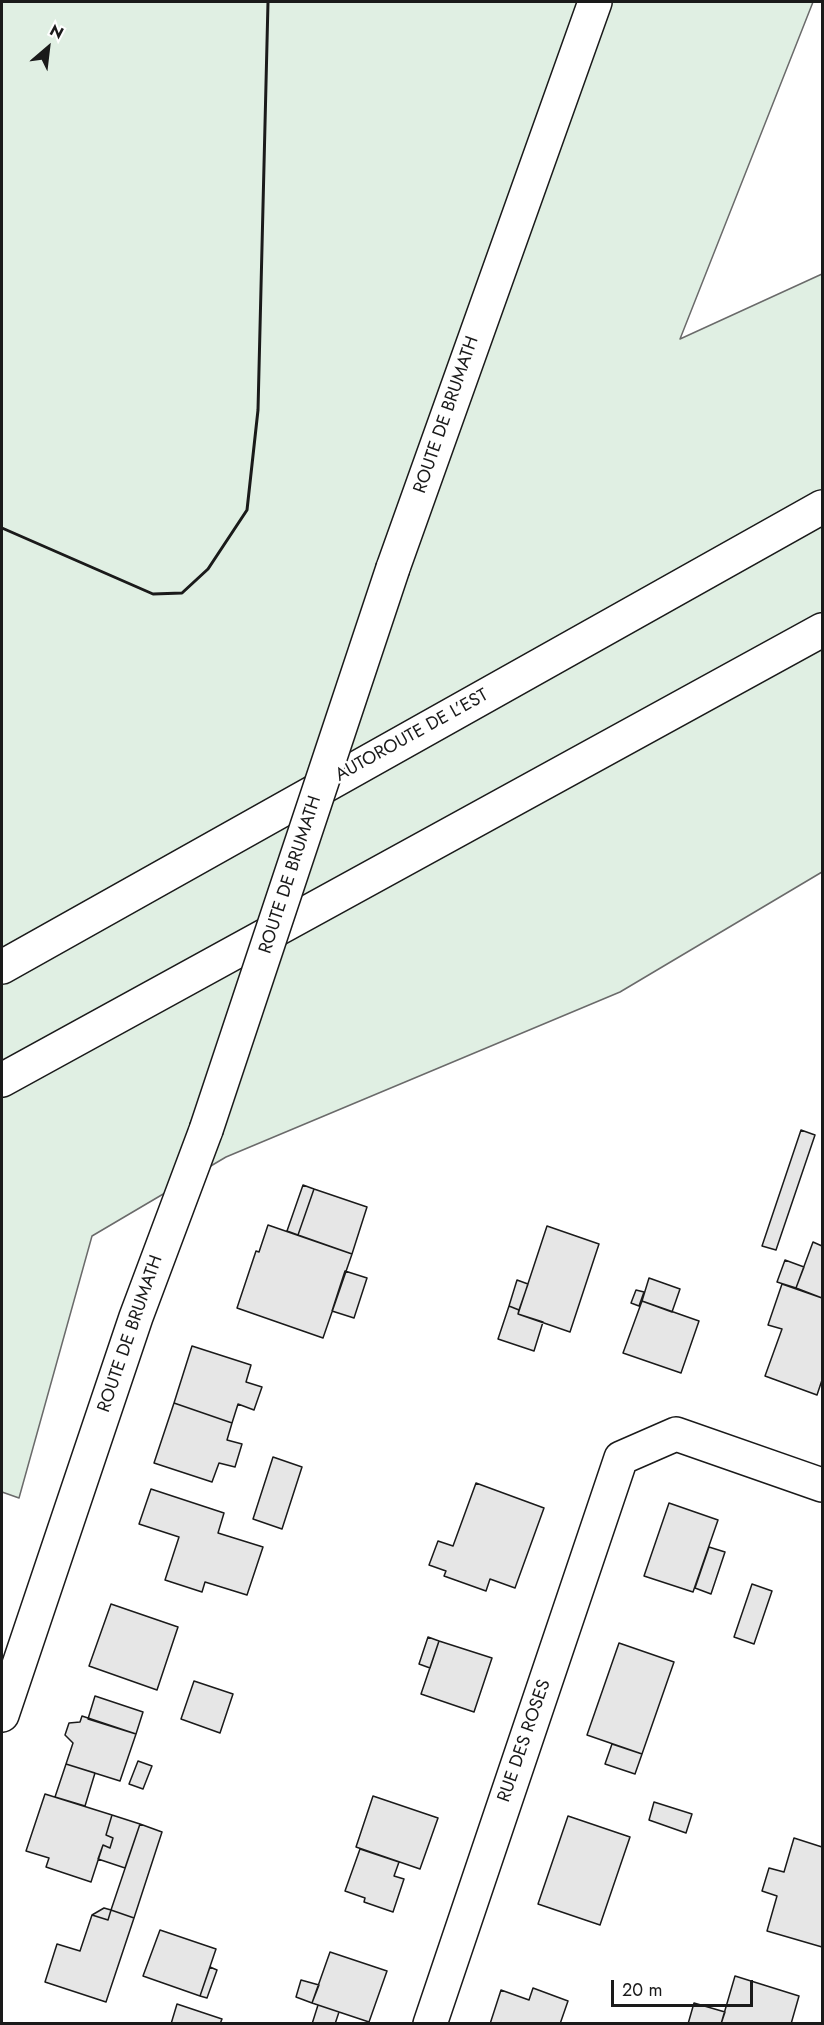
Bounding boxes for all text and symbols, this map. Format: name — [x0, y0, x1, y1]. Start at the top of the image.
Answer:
north arrow — [18, 18, 78, 78]
text: N — [46, 19, 68, 45]
street label: ROUTE DE BRUMATH — [410, 334, 484, 496]
street label: AUTOROUTE DE L’EST — [332, 685, 492, 787]
street label: ROUTE DE BRUMATH — [255, 793, 327, 957]
street label: ROUTE DE BRUMATH — [94, 1253, 168, 1415]
street label: RUE DES ROSES — [494, 1677, 556, 1805]
scale bar — [614, 1968, 756, 2006]
text: 20 m — [622, 1977, 662, 2003]

